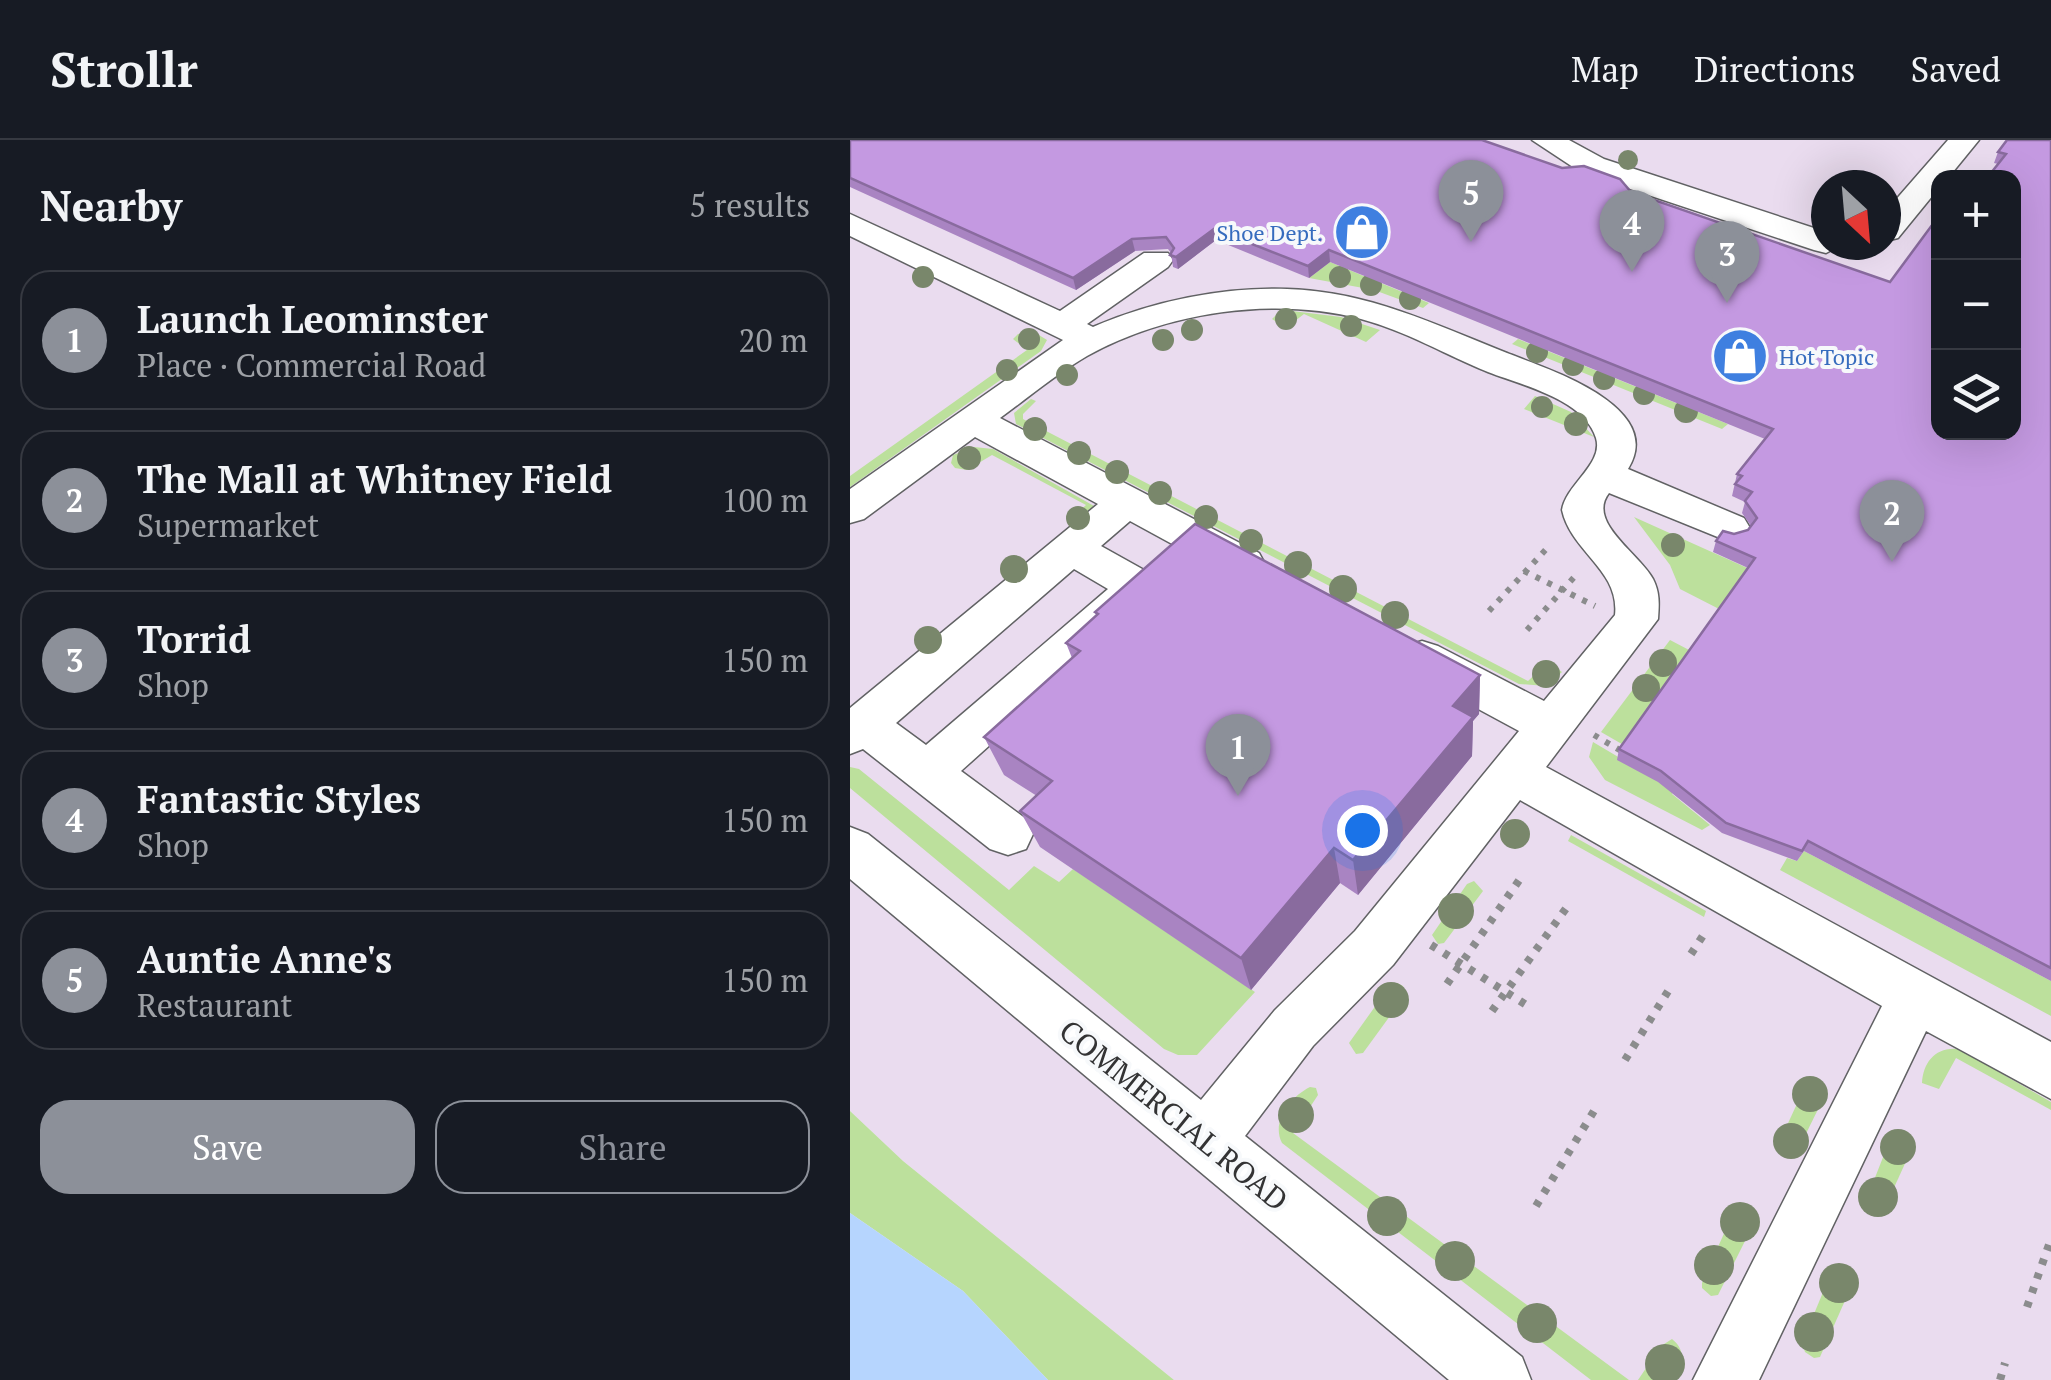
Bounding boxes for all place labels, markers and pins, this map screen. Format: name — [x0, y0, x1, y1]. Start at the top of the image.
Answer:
pin: 5 — [1438, 159, 1504, 242]
pin: 4 — [1600, 189, 1664, 272]
shop icon: Shoe Dept. — [1332, 202, 1392, 262]
place label: Shoe Dept. — [1217, 218, 1323, 247]
pin: 3 — [1694, 220, 1760, 303]
shop icon: Hot Topic — [1710, 326, 1770, 386]
place label: Hot Topic — [1779, 342, 1874, 371]
pin: 2 — [1860, 480, 1924, 562]
pin: 1 — [1206, 714, 1270, 796]

